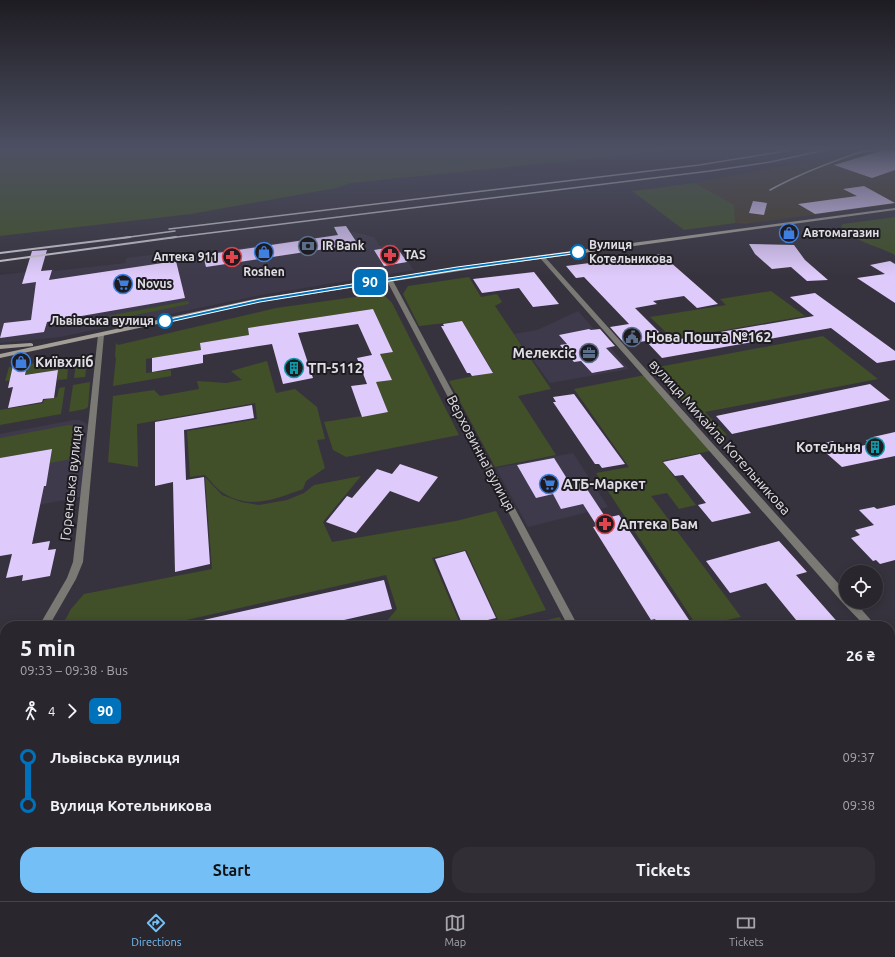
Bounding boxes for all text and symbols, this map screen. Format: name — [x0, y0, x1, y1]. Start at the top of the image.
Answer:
shop icon: Автомагазин — [778, 222, 800, 244]
place label: Автомагазин — [803, 226, 879, 239]
bank icon: IR Bank — [297, 235, 319, 257]
place label: Вулиця Котельникова — [589, 238, 672, 265]
place label: IR Bank — [322, 239, 365, 252]
shop icon: Roshen — [253, 241, 275, 263]
pharmacy icon: TAS — [379, 244, 401, 266]
marker: Вулиця Котельникова — [570, 244, 586, 260]
pharmacy icon: Аптека 911 — [221, 246, 243, 268]
place label: TAS — [404, 248, 426, 261]
place label: Аптека 911 — [153, 250, 218, 263]
place label: Roshen — [243, 265, 285, 278]
line badge: 90 — [352, 269, 388, 295]
supermarket icon: Novus — [112, 273, 134, 295]
text: 90 — [362, 274, 378, 290]
place label: Novus — [137, 277, 172, 290]
marker: Львівська вулиця — [157, 313, 173, 329]
place label: Львівська вулиця — [50, 314, 154, 327]
public building icon: Нова Пошта №162 — [621, 326, 643, 348]
place label: Нова Пошта №162 — [646, 329, 772, 345]
office icon: Мелексіc — [578, 342, 600, 364]
place label: Мелексіc — [512, 345, 575, 361]
shop icon: Київхліб — [10, 351, 32, 373]
place label: Київхліб — [35, 354, 94, 370]
street label: вулиця Михайла Котельникова — [646, 356, 794, 518]
building icon: ТП-5112 — [283, 357, 305, 379]
place label: ТП-5112 — [308, 360, 363, 376]
street label: Верховинна вулиця — [444, 392, 518, 514]
street label: Горенська вулиця — [57, 425, 85, 541]
building icon: Котельня — [864, 436, 886, 458]
place label: Котельня — [796, 439, 861, 455]
supermarket icon: АТБ-Маркет — [538, 473, 560, 495]
place label: АТБ-Маркет — [563, 476, 645, 492]
pharmacy icon: Аптека Бам — [594, 513, 616, 535]
place label: Аптека Бам — [619, 516, 698, 532]
map controls — [839, 565, 883, 609]
button: locate — [839, 565, 883, 609]
text: 5 min — [20, 635, 76, 660]
text: 26 ₴ — [846, 647, 875, 664]
text: 09:33 – 09:38 · Bus — [20, 663, 128, 677]
icon: walk — [20, 700, 42, 722]
icon: forward — [61, 700, 83, 722]
text: 90 — [97, 703, 113, 719]
text: 4 — [48, 704, 55, 718]
text: Львівська вулиця — [50, 749, 180, 766]
text: 09:37 — [842, 750, 875, 764]
text: Вулиця Котельникова — [50, 797, 212, 814]
text: 09:38 — [842, 798, 875, 812]
button: Start — [20, 847, 444, 893]
button: Tickets — [452, 847, 875, 893]
tab: Directions — [131, 912, 182, 948]
tab: Map — [444, 912, 466, 948]
tab: Tickets — [729, 912, 764, 948]

